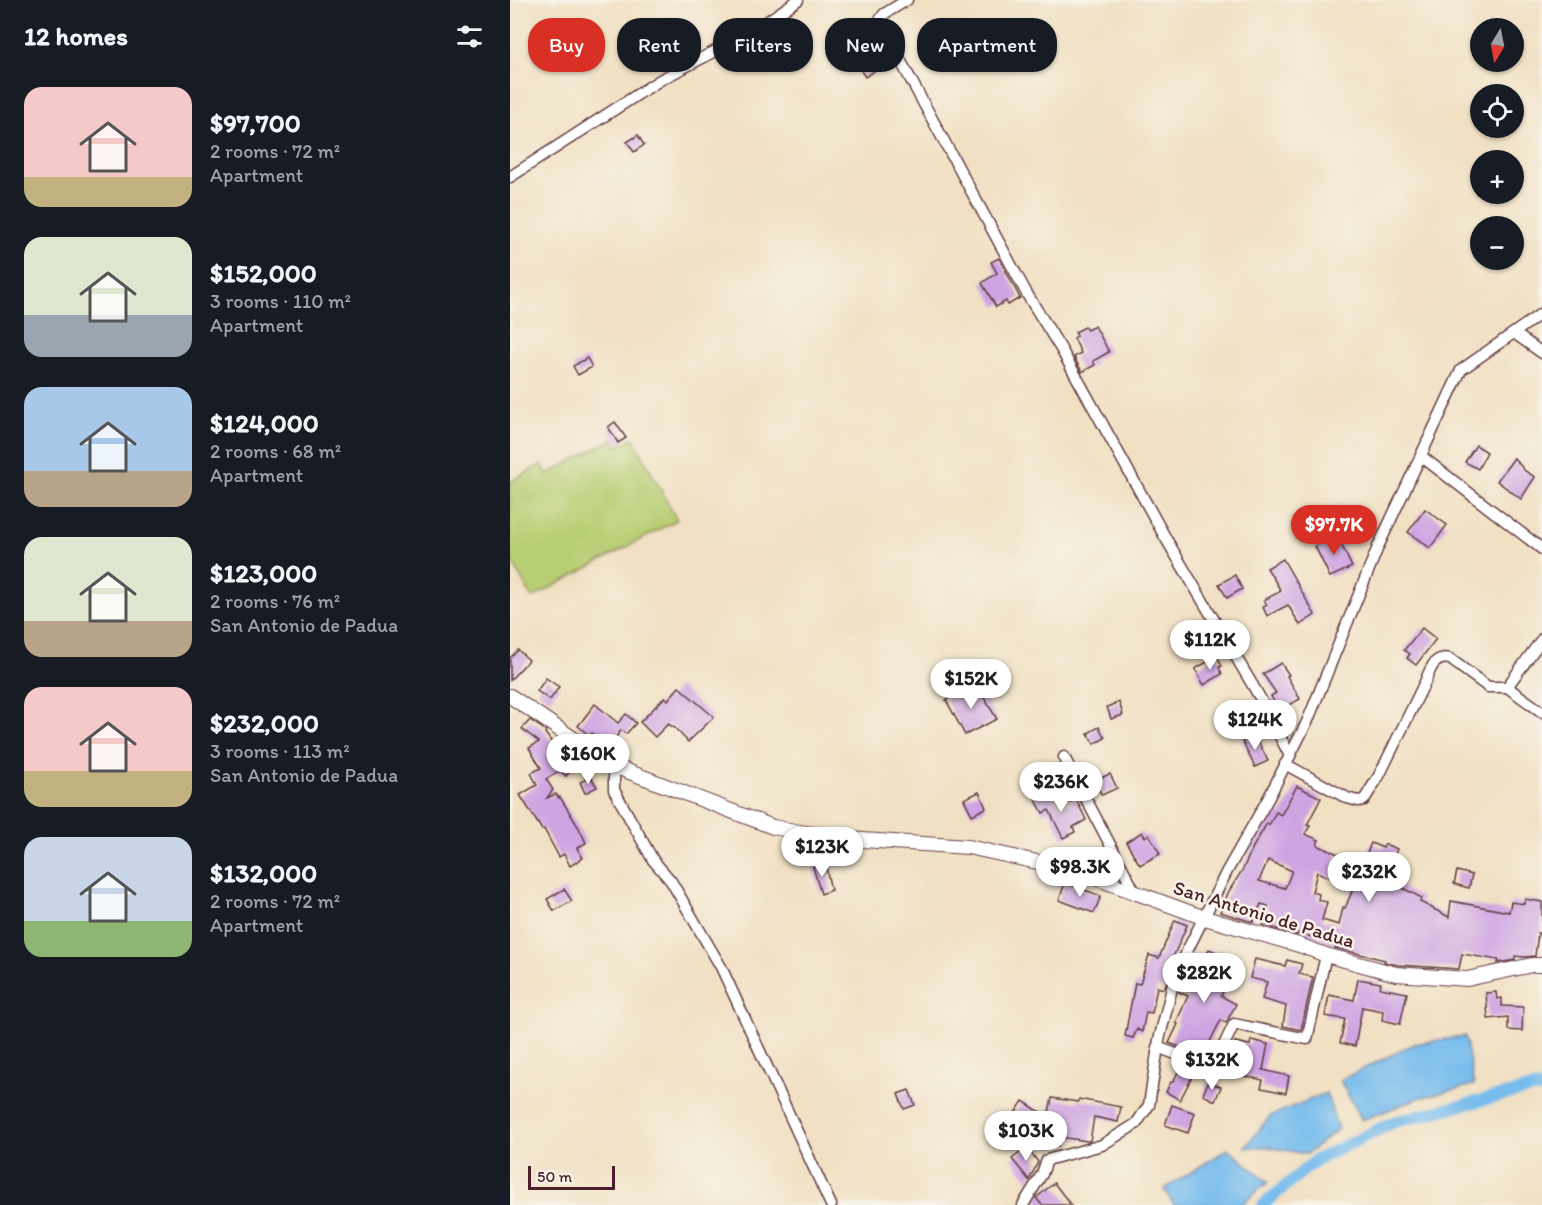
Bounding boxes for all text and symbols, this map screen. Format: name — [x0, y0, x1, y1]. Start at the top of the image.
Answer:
chip: Buy — [528, 18, 605, 72]
chip: Rent — [617, 18, 701, 72]
chip: Filters — [713, 18, 813, 72]
chip: New — [825, 18, 905, 72]
chip: Apartment — [917, 18, 1057, 72]
north arrow — [1470, 18, 1524, 72]
map controls — [1470, 18, 1524, 270]
text: 12 homes — [24, 20, 128, 52]
icon: filters — [453, 20, 486, 53]
button: locate — [1470, 84, 1524, 138]
text: $97,700 — [210, 107, 301, 139]
icon: home — [72, 111, 144, 183]
text: 2 rooms · 72 m² — [210, 139, 340, 163]
button: + — [1470, 150, 1524, 204]
text: Apartment — [210, 163, 303, 187]
button: − — [1470, 216, 1524, 270]
text: $152,000 — [210, 257, 317, 289]
icon: home — [72, 261, 144, 333]
text: 3 rooms · 110 m² — [210, 289, 351, 313]
text: Apartment — [210, 313, 303, 337]
text: $124,000 — [210, 407, 319, 439]
icon: home — [72, 411, 144, 483]
text: 2 rooms · 68 m² — [210, 439, 341, 463]
text: Apartment — [210, 463, 303, 487]
pin: $97.7K — [1285, 505, 1383, 556]
text: $97.7K — [1305, 512, 1363, 536]
text: $123,000 — [210, 557, 317, 589]
icon: home — [72, 561, 144, 633]
text: 2 rooms · 76 m² — [210, 589, 340, 613]
text: San Antonio de Padua — [210, 613, 398, 637]
pin: $112K — [1168, 620, 1252, 671]
text: $112K — [1184, 627, 1236, 651]
pin: $152K — [929, 659, 1013, 710]
text: $152K — [944, 666, 998, 690]
pin: $124K — [1213, 700, 1297, 751]
text: $232,000 — [210, 707, 319, 739]
text: $124K — [1228, 707, 1282, 731]
icon: home — [72, 711, 144, 783]
pin: $160K — [546, 734, 630, 785]
text: 3 rooms · 113 m² — [210, 739, 350, 763]
text: $160K — [560, 741, 616, 765]
pin: $236K — [1019, 762, 1103, 813]
text: San Antonio de Padua — [210, 763, 398, 787]
text: $236K — [1034, 769, 1088, 793]
pin: $123K — [780, 827, 864, 878]
text: $123K — [795, 834, 849, 858]
pin: $98.3K — [1031, 847, 1129, 898]
pin: $232K — [1327, 852, 1411, 903]
text: $98.3K — [1050, 854, 1110, 878]
text: $132,000 — [210, 857, 317, 889]
text: $232K — [1342, 859, 1396, 883]
icon: home — [72, 861, 144, 933]
street label: San Antonio de Padua — [1171, 875, 1358, 953]
text: 2 rooms · 72 m² — [210, 889, 340, 913]
text: Apartment — [210, 913, 303, 937]
pin: $282K — [1162, 953, 1246, 1004]
text: $282K — [1177, 960, 1231, 984]
pin: $132K — [1170, 1040, 1254, 1091]
text: $132K — [1185, 1047, 1239, 1071]
pin: $103K — [984, 1111, 1068, 1162]
text: $103K — [998, 1118, 1054, 1142]
scale bar — [528, 1163, 615, 1190]
text: 50 m — [537, 1167, 572, 1186]

